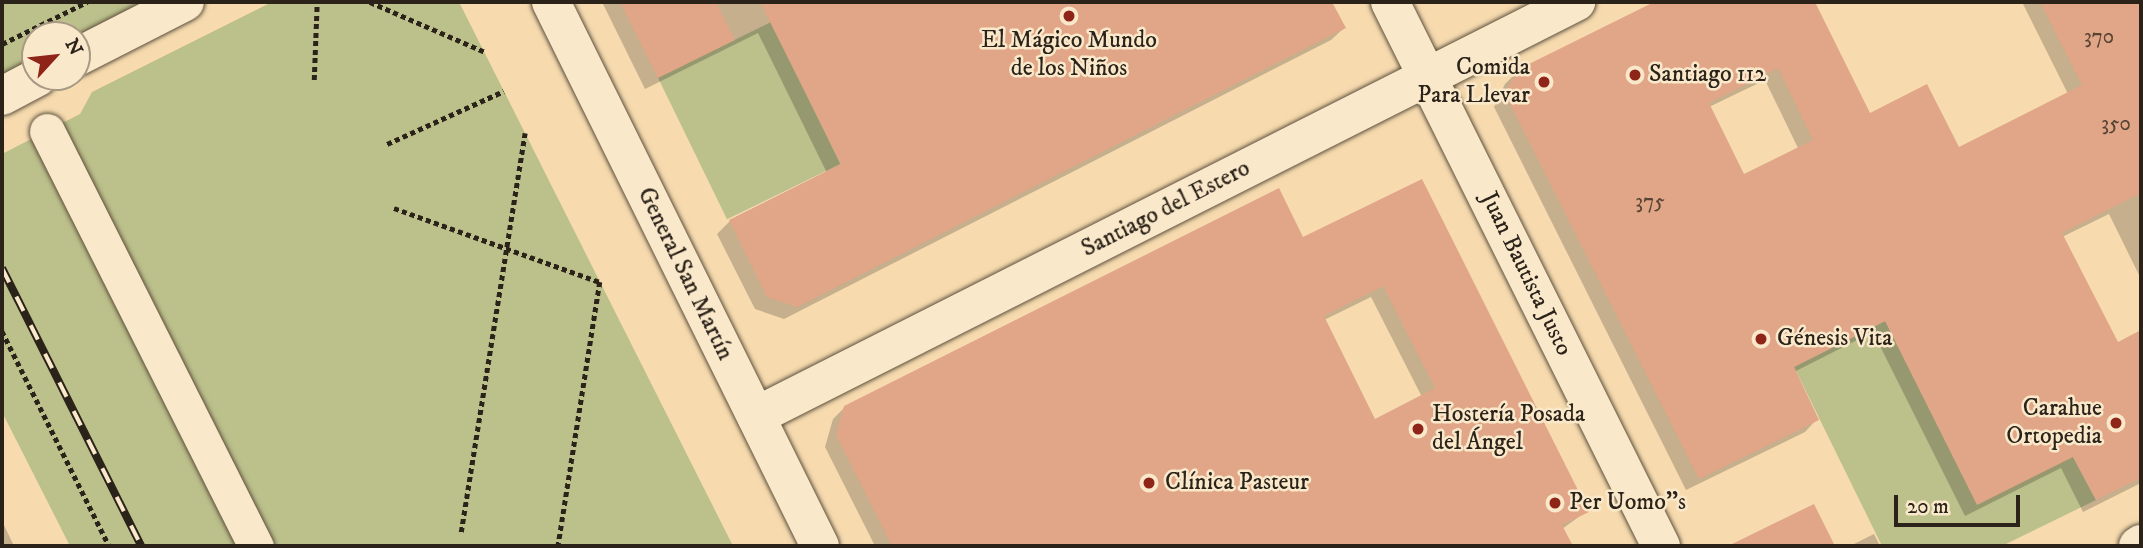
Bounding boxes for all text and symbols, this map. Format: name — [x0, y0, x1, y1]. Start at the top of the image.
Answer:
marker: El Mágico Mundo de los Niños — [1061, 8, 1077, 24]
north arrow — [21, 21, 91, 91]
house number: 370 — [2084, 24, 2114, 50]
place label: El Mágico Mundo de los Niños — [981, 27, 1157, 83]
text: N — [60, 35, 87, 59]
place label: Comida Para Llevar — [1417, 54, 1530, 110]
place label: Santiago 112 — [1649, 61, 1766, 89]
marker: Santiago 112 — [1627, 67, 1643, 83]
marker: Comida Para Llevar — [1536, 74, 1552, 90]
house number: 350 — [2101, 111, 2131, 137]
street label: Santiago del Estero — [1077, 154, 1255, 264]
street label: General San Martín — [631, 183, 739, 365]
street label: Juan Bautista Justo — [1474, 187, 1578, 361]
house number: 375 — [1635, 189, 1665, 215]
place label: Génesis Vita — [1777, 325, 1892, 353]
marker: Génesis Vita — [1751, 329, 1771, 349]
place label: Carahue Ortopedia — [2006, 395, 2102, 451]
place label: Hostería Posada del Ángel — [1432, 401, 1585, 457]
marker: Carahue Ortopedia — [2108, 415, 2124, 431]
marker: Hostería Posada del Ángel — [1410, 421, 1426, 437]
place label: Clínica Pasteur — [1165, 469, 1309, 497]
marker: Clínica Pasteur — [1139, 473, 1159, 493]
scale bar — [1898, 482, 2024, 526]
place label: Per Uomo''s — [1569, 489, 1686, 517]
text: 20 m — [1907, 494, 1949, 520]
marker: Per Uomo''s — [1547, 495, 1563, 511]

